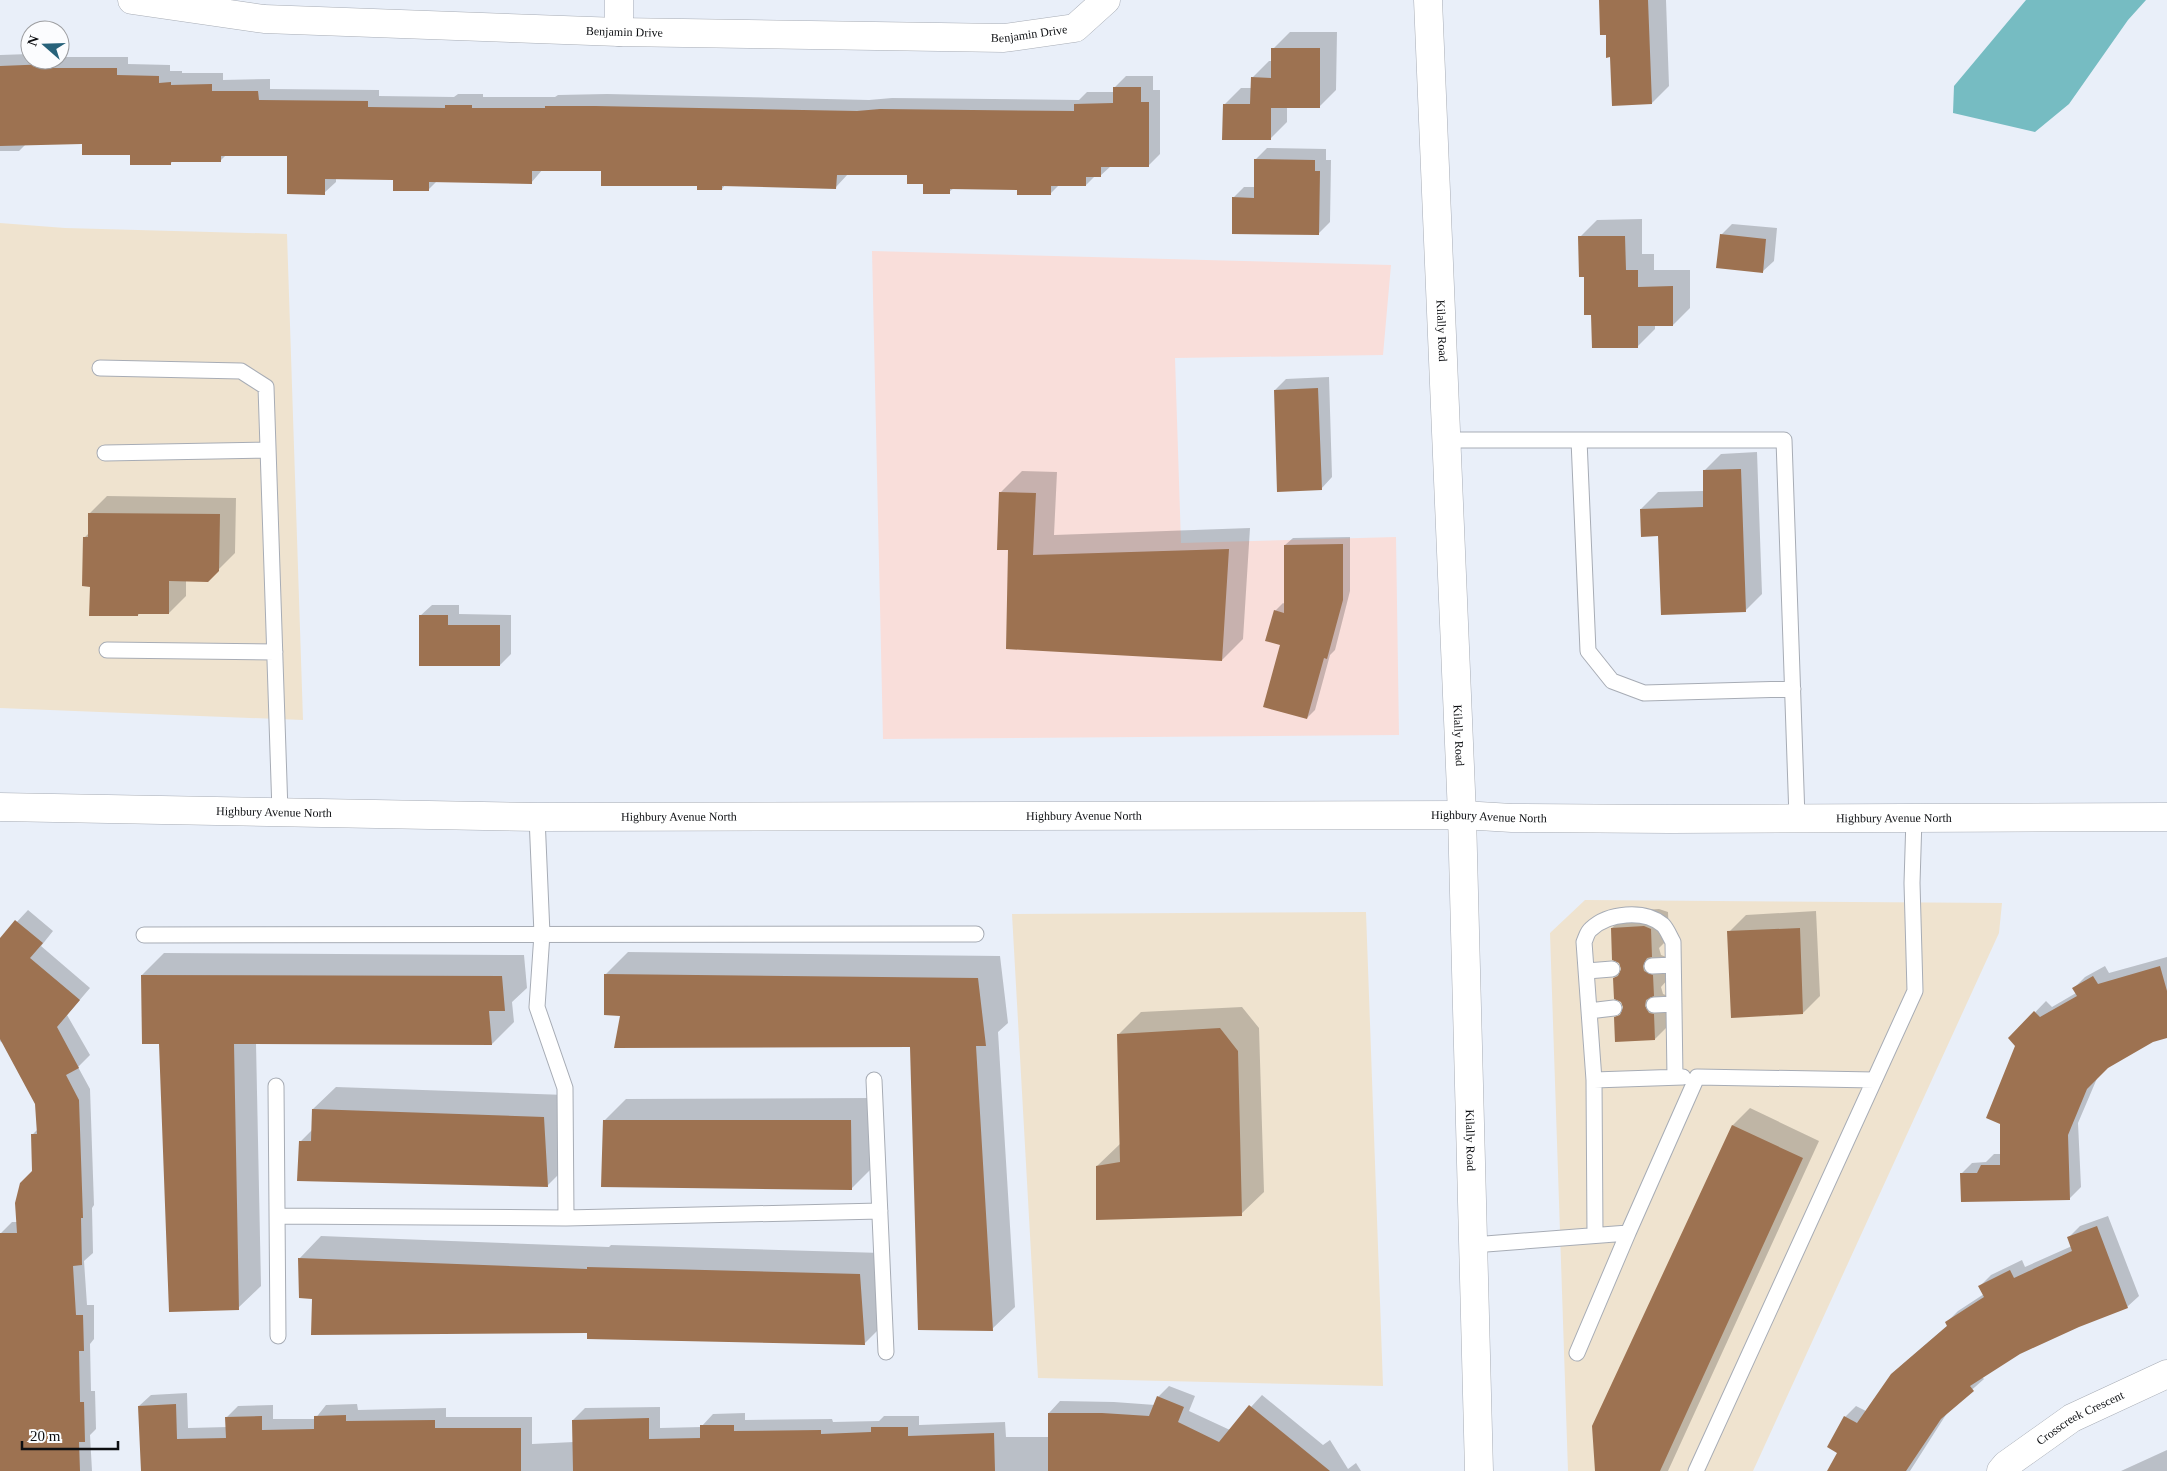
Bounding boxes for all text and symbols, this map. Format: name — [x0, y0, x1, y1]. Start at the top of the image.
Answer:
north arrow — [20, 20, 70, 70]
street label: Benjamin Drive — [991, 22, 1068, 45]
street label: Benjamin Drive — [586, 24, 663, 40]
text: N — [24, 33, 42, 48]
street label: Kilally Road — [1434, 300, 1450, 362]
street label: Kilally Road — [1450, 704, 1467, 766]
street label: Highbury Avenue North — [216, 804, 332, 820]
street label: Highbury Avenue North — [1431, 808, 1547, 825]
street label: Highbury Avenue North — [1026, 809, 1142, 823]
street label: Highbury Avenue North — [621, 810, 737, 824]
street label: Highbury Avenue North — [1836, 811, 1952, 825]
street label: Kilally Road — [1463, 1109, 1478, 1171]
street label: Crosscreek Crescent — [2034, 1388, 2127, 1448]
scale bar — [22, 1418, 119, 1450]
text: 20 m — [30, 1428, 61, 1444]

